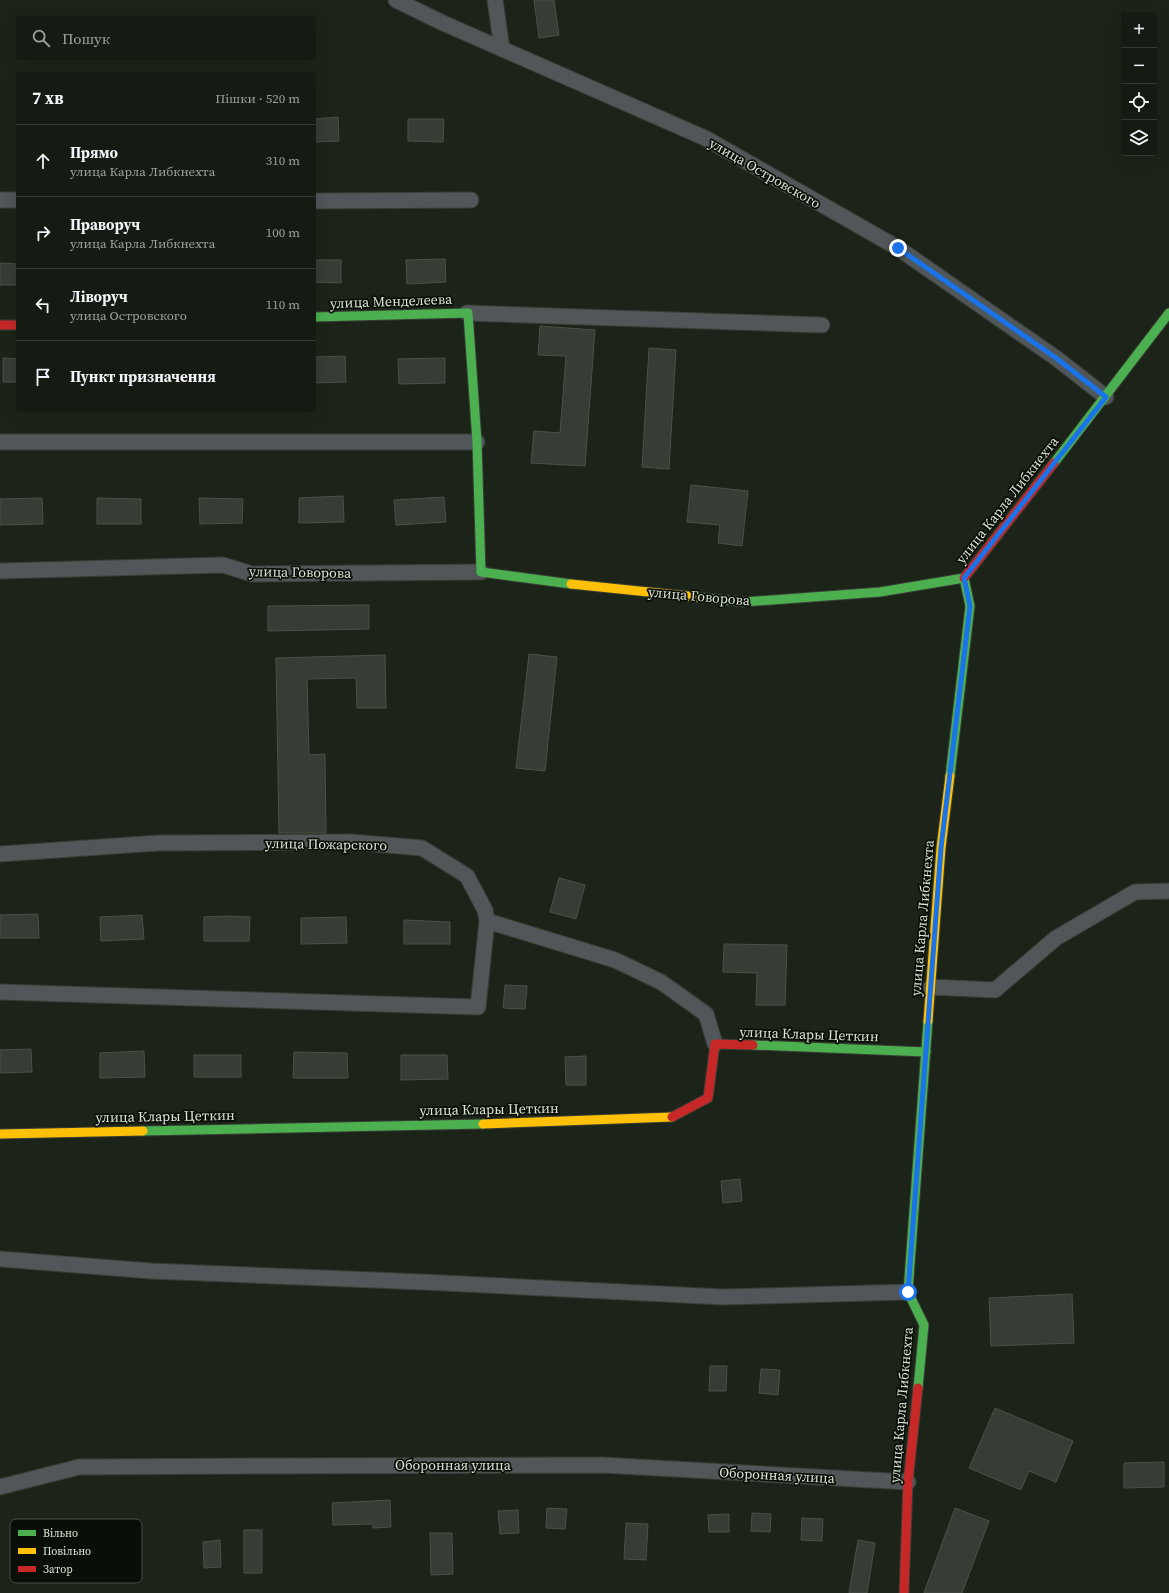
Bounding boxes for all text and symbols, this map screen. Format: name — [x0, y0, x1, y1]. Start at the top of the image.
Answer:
map controls — [1121, 12, 1157, 156]
button: + — [1121, 12, 1157, 48]
search box — [16, 16, 316, 60]
icon: search — [30, 27, 52, 49]
text: Пошук — [62, 28, 110, 49]
button: − — [1121, 48, 1157, 84]
button: locate — [1121, 84, 1157, 120]
text: 7 хв — [32, 86, 64, 110]
text: Пішки · 520 m — [215, 90, 300, 107]
button: layers — [1121, 120, 1157, 156]
street label: улица Островского — [706, 133, 825, 213]
text: Прямо — [70, 142, 118, 163]
icon: ahead — [32, 150, 54, 172]
text: 310 m — [266, 152, 300, 169]
text: улица Карла Либкнехта — [70, 163, 215, 180]
text: Праворуч — [70, 214, 140, 235]
icon: right — [32, 222, 54, 244]
text: 100 m — [266, 224, 300, 241]
text: улица Карла Либкнехта — [70, 235, 215, 252]
route end — [889, 239, 907, 257]
text: Ліворуч — [70, 286, 128, 307]
street label: улица Менделеева — [330, 289, 453, 313]
icon: left — [32, 294, 54, 316]
text: 110 m — [266, 296, 300, 313]
text: улица Островского — [70, 307, 187, 324]
icon: arrive — [32, 366, 54, 388]
text: Пункт призначення — [70, 366, 216, 387]
street label: улица Карла Либкнехта — [951, 431, 1064, 568]
street label: улица Говорова — [249, 561, 352, 583]
street label: улица Говорова — [647, 582, 752, 610]
street label: улица Пожарского — [265, 833, 387, 855]
street label: улица Карла Либкнехта — [905, 838, 939, 997]
street label: улица Клары Цеткин — [739, 1022, 879, 1046]
street label: улица Клары Цеткин — [419, 1098, 559, 1120]
street label: улица Клары Цеткин — [95, 1105, 235, 1127]
route start — [899, 1283, 917, 1301]
street label: улица Карла Либкнехта — [884, 1325, 918, 1484]
street label: Оборонная улица — [395, 1455, 512, 1475]
street label: Оборонная улица — [719, 1462, 836, 1488]
legend — [10, 1519, 142, 1583]
text: Вільно — [43, 1526, 78, 1541]
text: Повільно — [43, 1544, 91, 1559]
text: Затор — [43, 1562, 73, 1577]

